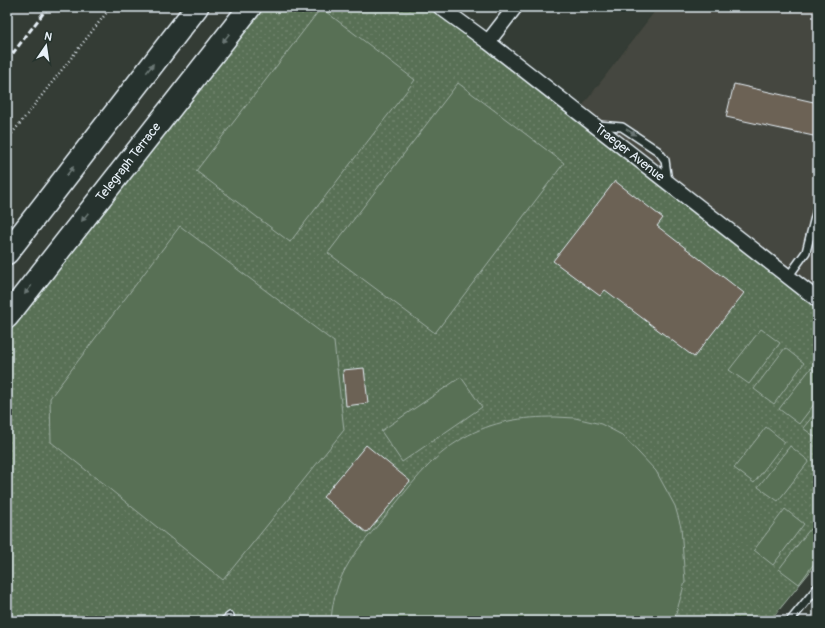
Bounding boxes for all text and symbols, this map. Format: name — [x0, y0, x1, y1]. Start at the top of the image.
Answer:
north arrow — [26, 26, 66, 66]
text: N — [43, 30, 54, 44]
one-way arrow — [222, 32, 230, 43]
one-way arrow — [146, 63, 154, 74]
street label: Telegraph Terrace — [93, 119, 165, 205]
street label: Traeger Avenue — [591, 120, 668, 185]
one-way arrow — [625, 128, 637, 135]
one-way arrow — [66, 166, 75, 177]
one-way arrow — [81, 211, 89, 222]
one-way arrow — [23, 284, 32, 295]

